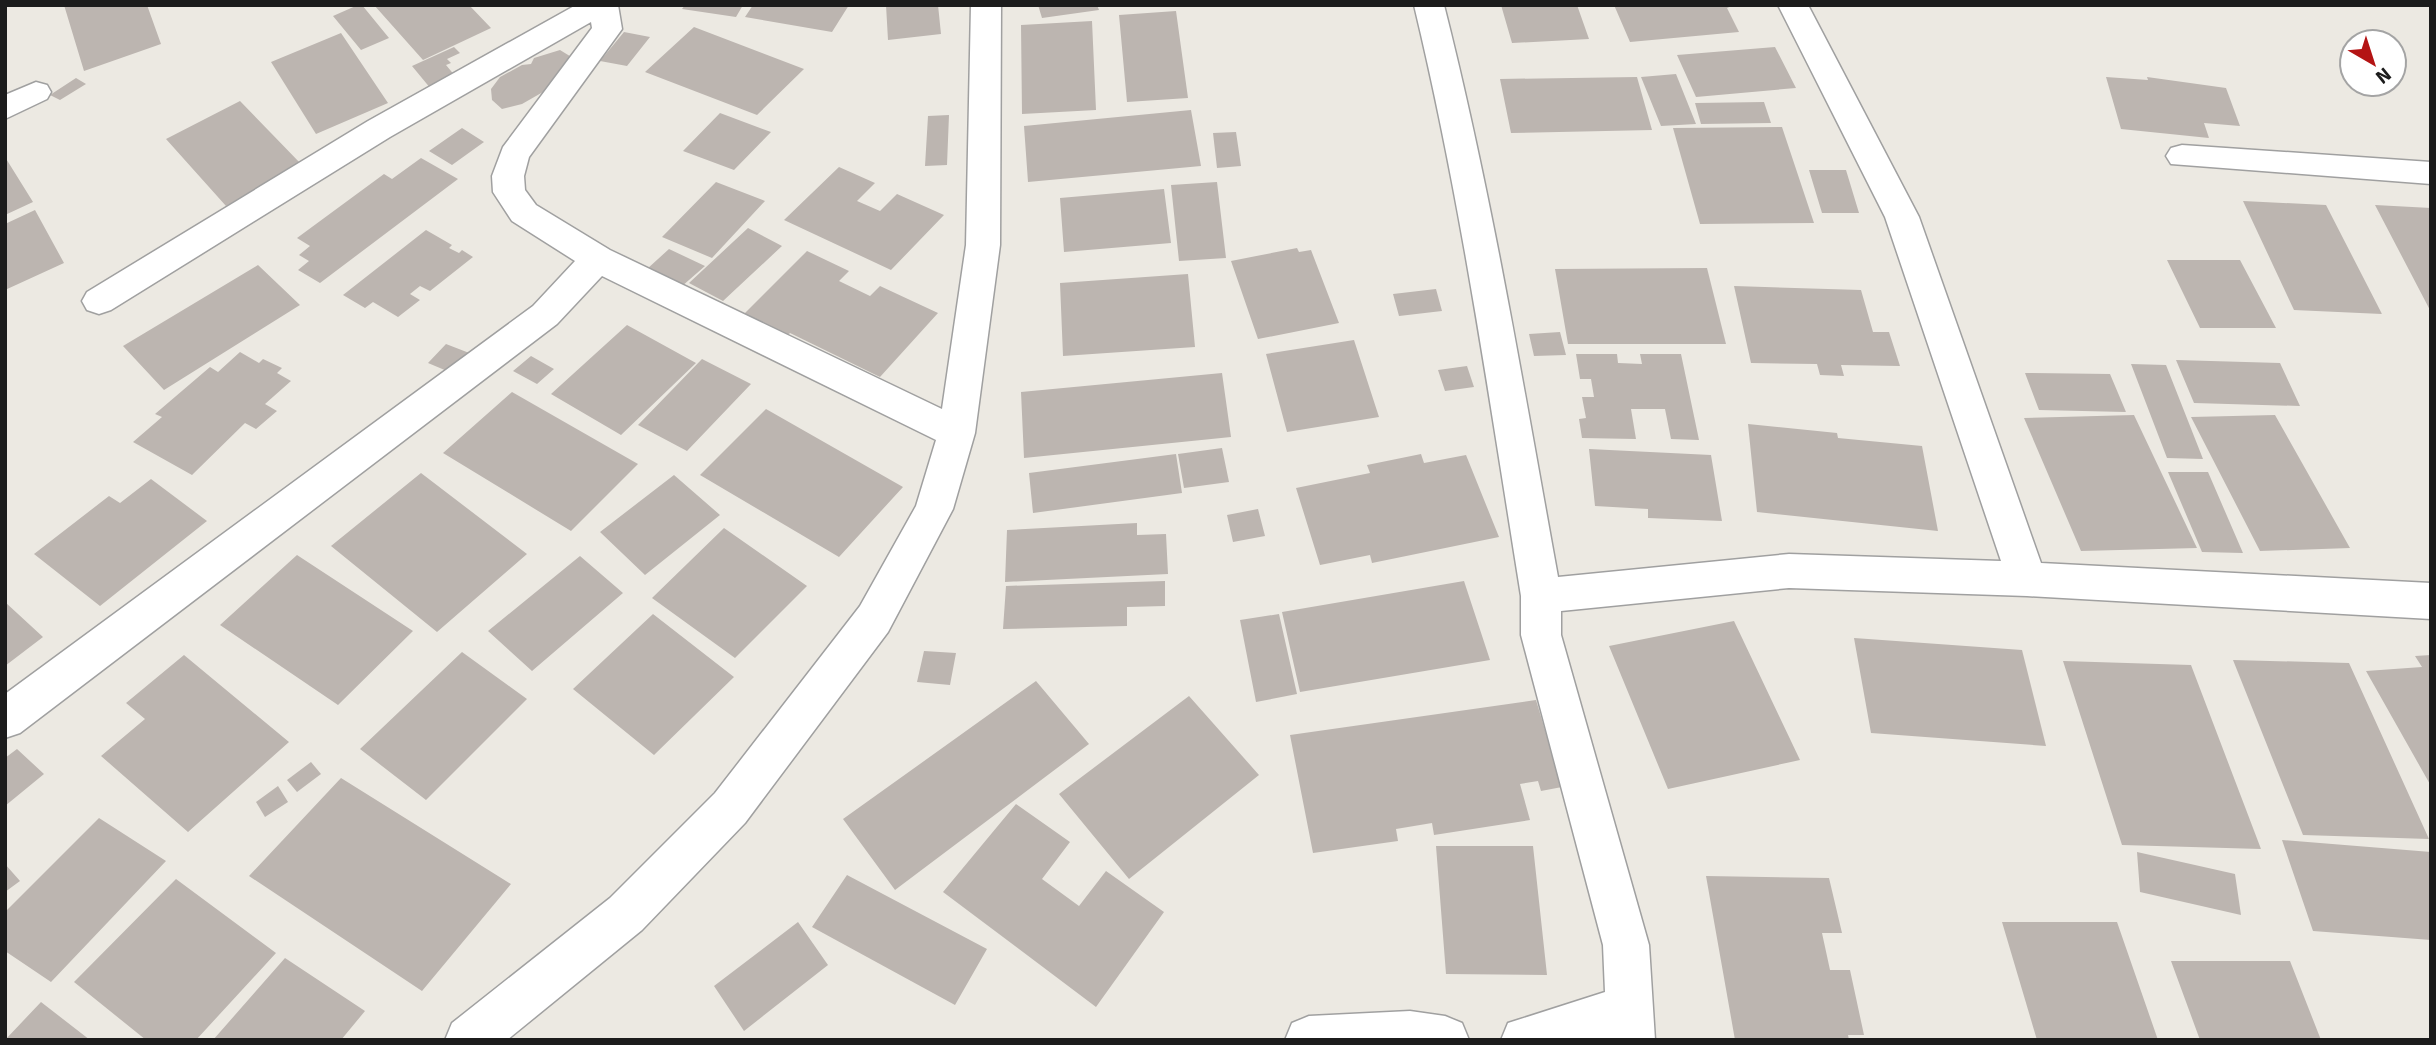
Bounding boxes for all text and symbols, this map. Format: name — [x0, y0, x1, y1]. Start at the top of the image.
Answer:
north arrow — [2338, 28, 2408, 98]
text: N — [2370, 62, 2396, 89]

